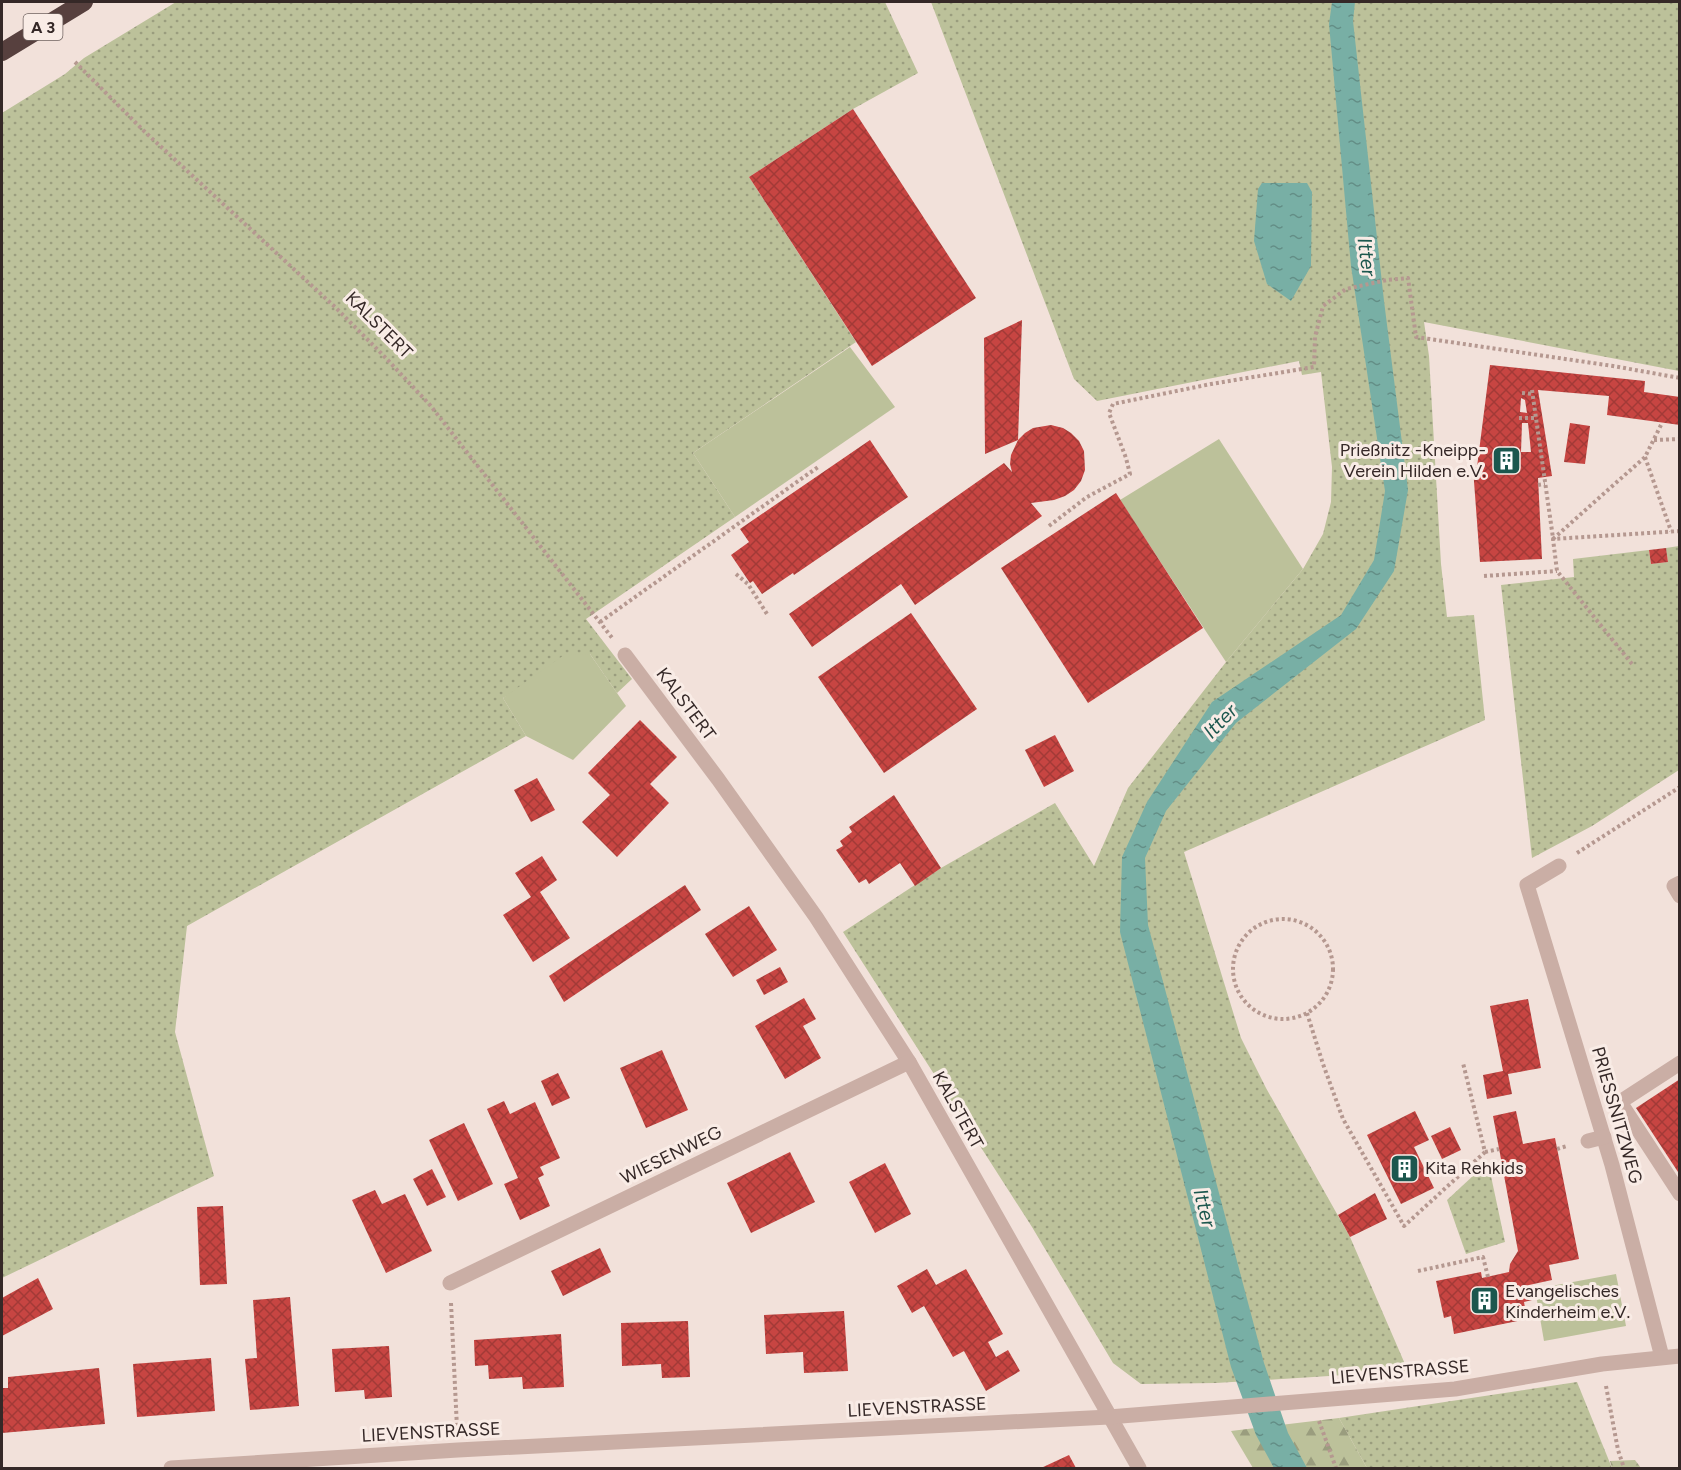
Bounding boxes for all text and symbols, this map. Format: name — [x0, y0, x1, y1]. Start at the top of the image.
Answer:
road number: A 3 — [24, 14, 63, 40]
water label: Itter — [1352, 236, 1382, 279]
street label: KALSTERT — [341, 287, 417, 363]
place label: Prießnitz -Kneipp- Verein Hilden e.V. — [1340, 439, 1486, 482]
building icon: Prießnitz -Kneipp- Verein Hilden e.V. — [1491, 444, 1523, 476]
street label: KALSTERT — [652, 663, 720, 745]
water label: Itter — [1198, 698, 1243, 743]
street label: PRIESSNITZWEG — [1587, 1044, 1647, 1186]
street label: KALSTERT — [928, 1067, 988, 1153]
street label: WIESENWEG — [617, 1121, 726, 1189]
building icon: Kita Rehkids — [1388, 1152, 1420, 1184]
place label: Kita Rehkids — [1425, 1157, 1524, 1179]
water label: Itter — [1189, 1186, 1222, 1231]
place label: Evangelisches Kinderheim e.V. — [1505, 1280, 1630, 1323]
building icon: Evangelisches Kinderheim e.V. — [1468, 1285, 1500, 1317]
street label: LIEVENSTRASSE — [1330, 1355, 1470, 1389]
street label: LIEVENSTRASSE — [847, 1392, 987, 1422]
street label: LIEVENSTRASSE — [361, 1417, 501, 1447]

